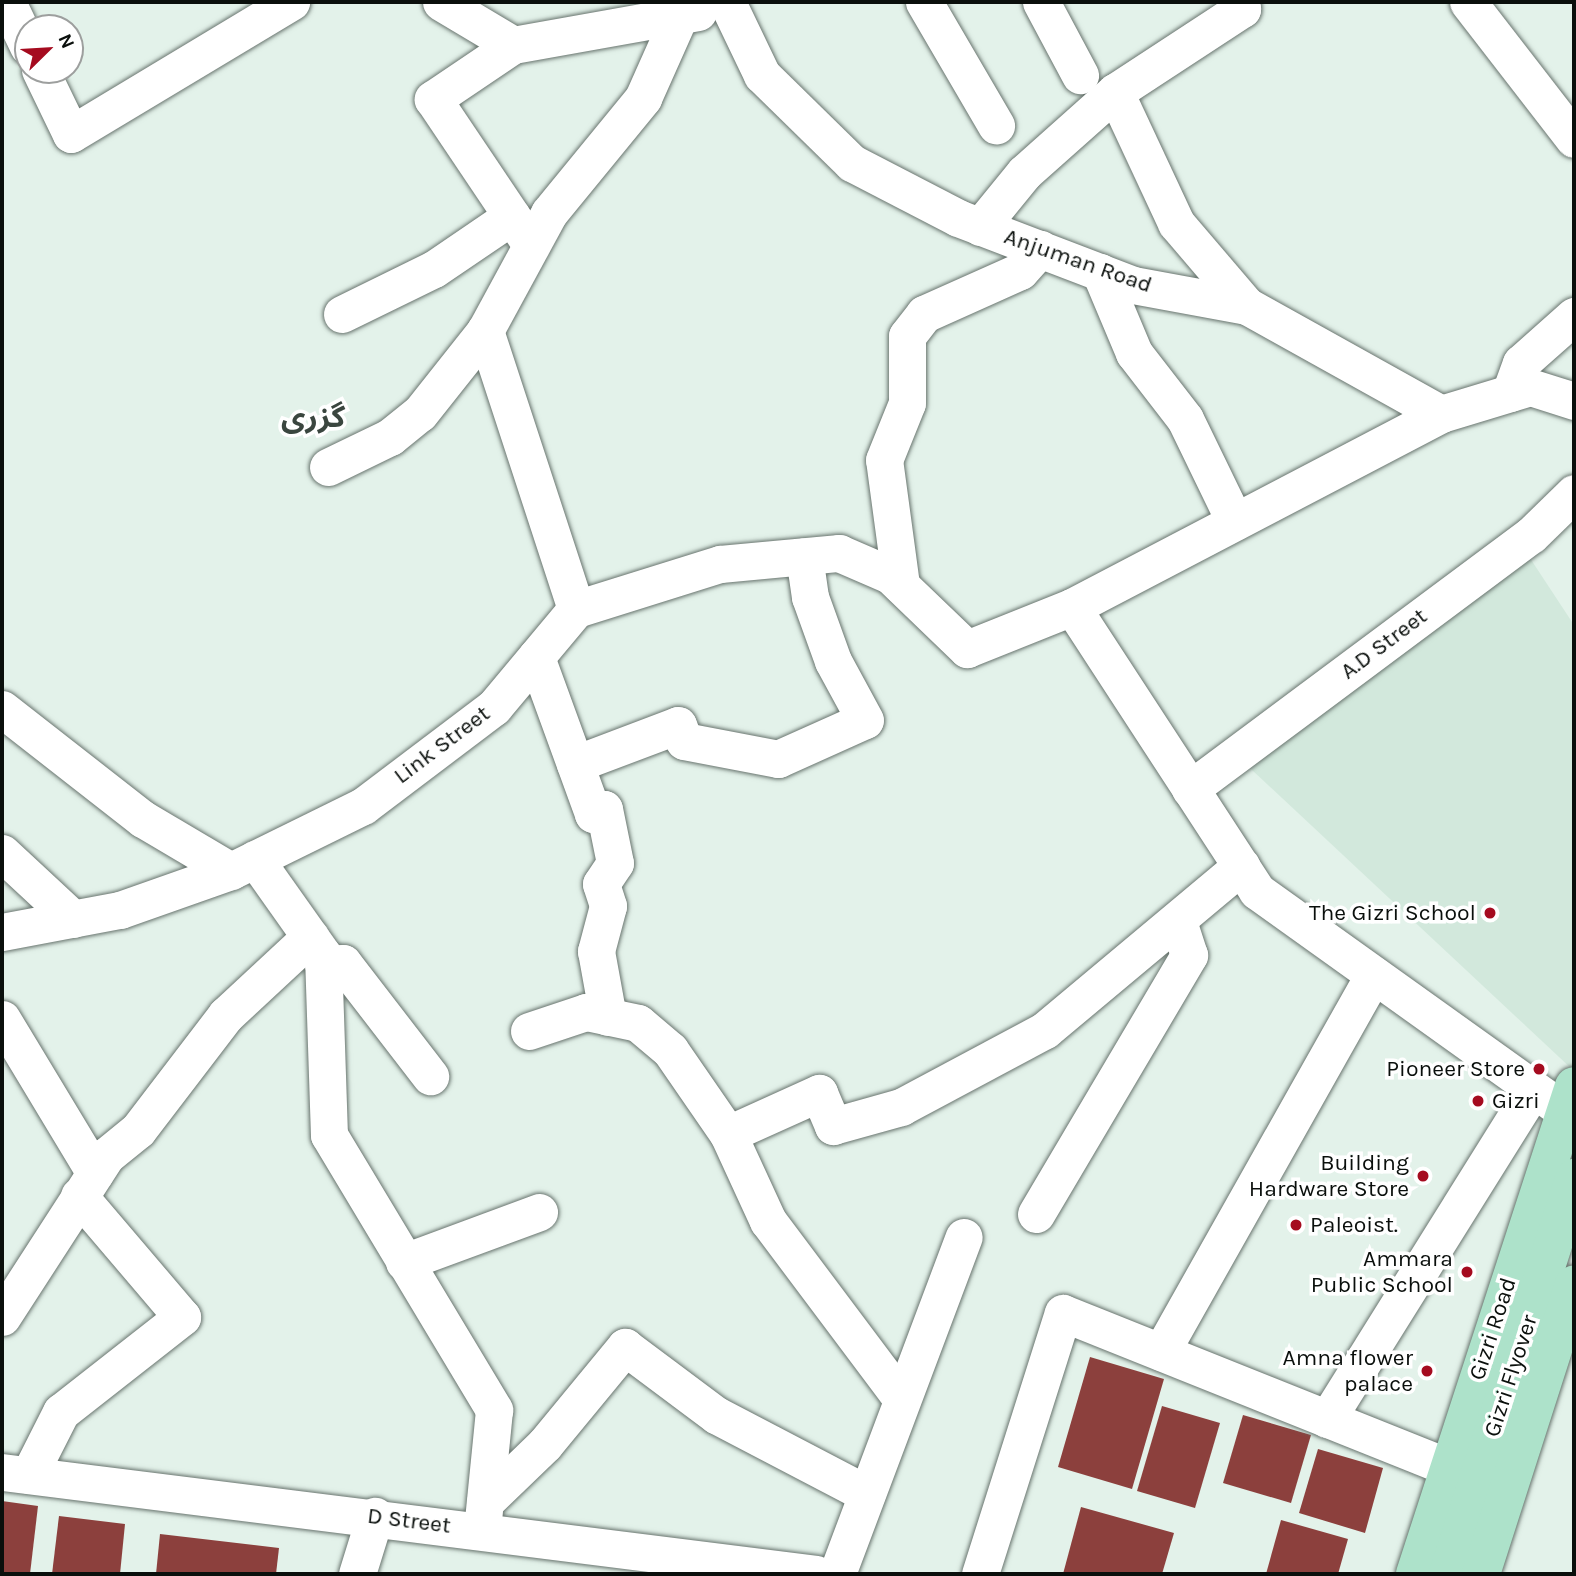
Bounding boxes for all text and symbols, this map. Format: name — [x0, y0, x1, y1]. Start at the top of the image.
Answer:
north arrow — [14, 14, 84, 84]
text: N — [54, 31, 79, 52]
street label: Anjuman Road — [1000, 223, 1156, 299]
district label: گزری — [281, 399, 345, 435]
street label: A.D Street — [1335, 603, 1433, 685]
street label: Link Street — [389, 700, 495, 790]
place label: The Gizri School — [1309, 899, 1476, 927]
marker: The Gizri School — [1482, 905, 1498, 921]
place label: Pioneer Store — [1386, 1055, 1525, 1083]
marker: Pioneer Store — [1531, 1061, 1547, 1077]
place label: Gizri — [1492, 1087, 1540, 1115]
marker: Gizri — [1470, 1093, 1486, 1109]
place label: Building Hardware Store — [1249, 1149, 1409, 1203]
marker: Building Hardware Store — [1415, 1168, 1431, 1184]
place label: Paleoist. — [1310, 1211, 1398, 1239]
marker: Paleoist. — [1288, 1217, 1304, 1233]
place label: Ammara Public School — [1311, 1245, 1453, 1299]
marker: Ammara Public School — [1459, 1264, 1475, 1280]
street label: Gizri Road — [1463, 1274, 1523, 1384]
street label: Gizri Flyover — [1478, 1312, 1544, 1440]
place label: Amna flower palace — [1283, 1344, 1413, 1398]
marker: Amna flower palace — [1419, 1363, 1435, 1379]
street label: D Street — [366, 1502, 452, 1540]

